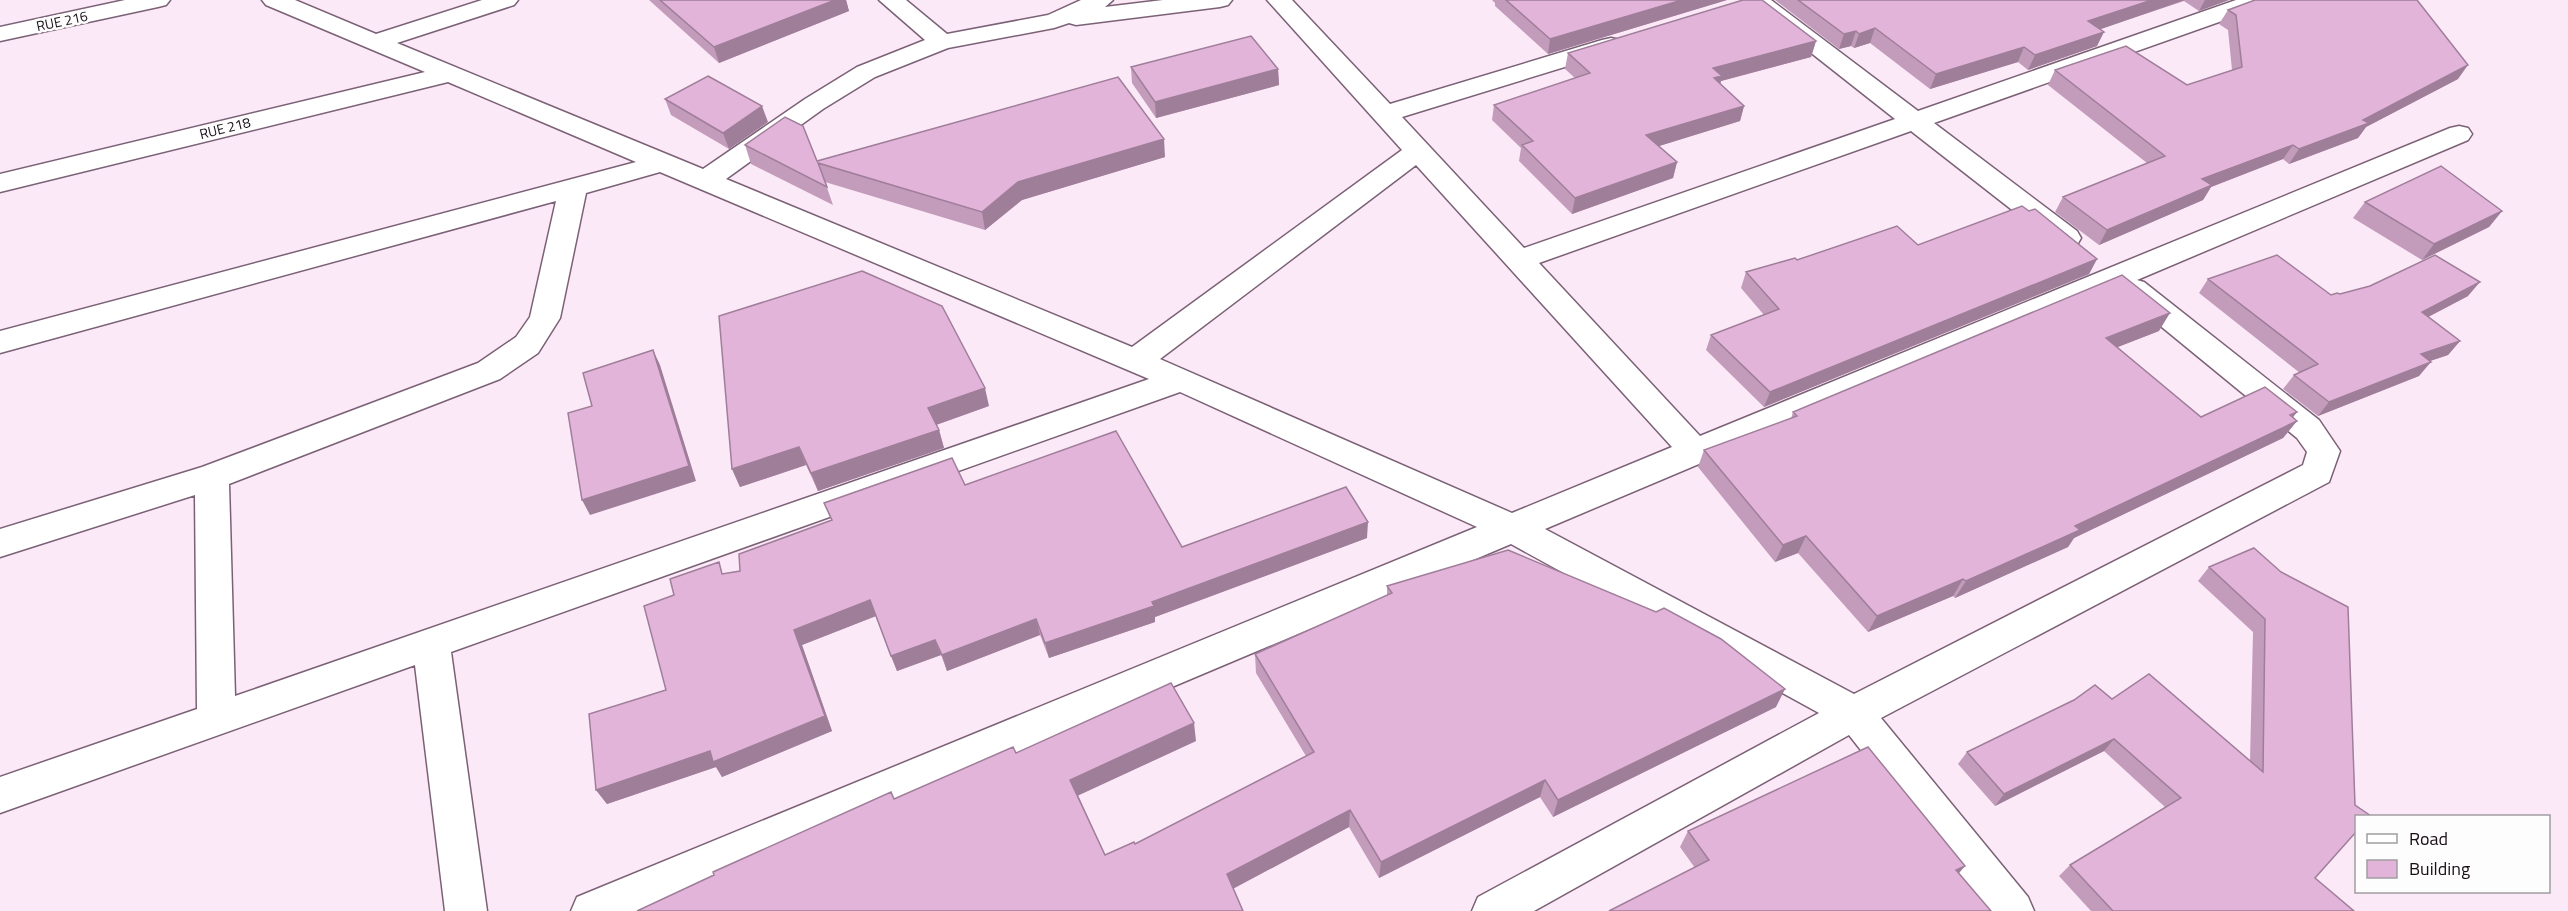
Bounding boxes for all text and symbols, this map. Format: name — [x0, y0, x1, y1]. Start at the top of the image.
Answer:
street label: RUE 216 — [34, 5, 90, 36]
street label: RUE 218 — [197, 111, 253, 144]
legend — [2355, 815, 2550, 893]
text: Road — [2409, 825, 2448, 852]
text: Building — [2409, 855, 2470, 882]

